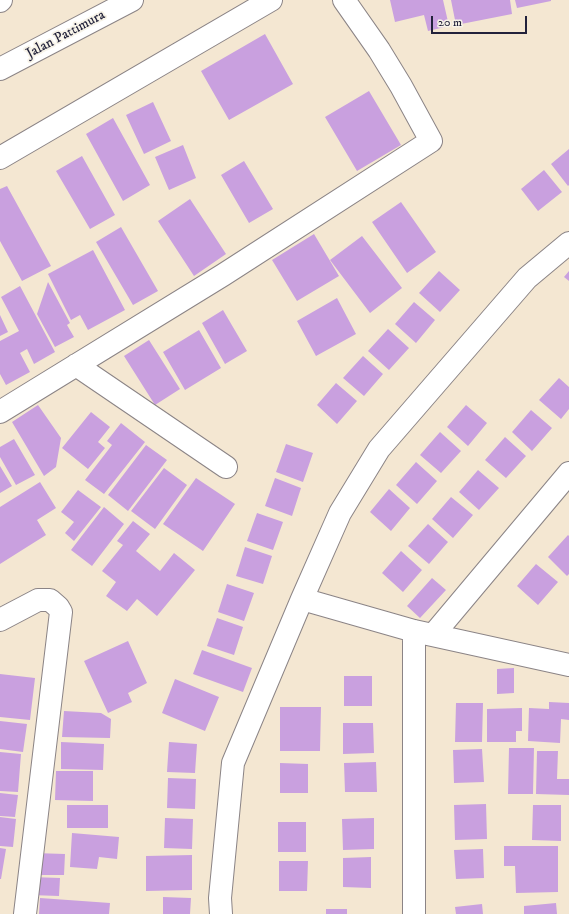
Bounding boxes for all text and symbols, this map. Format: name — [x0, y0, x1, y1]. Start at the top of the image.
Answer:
street label: Jalan Pattimura — [24, 7, 108, 63]
scale bar — [433, 8, 529, 34]
text: 20 m — [438, 15, 462, 30]

